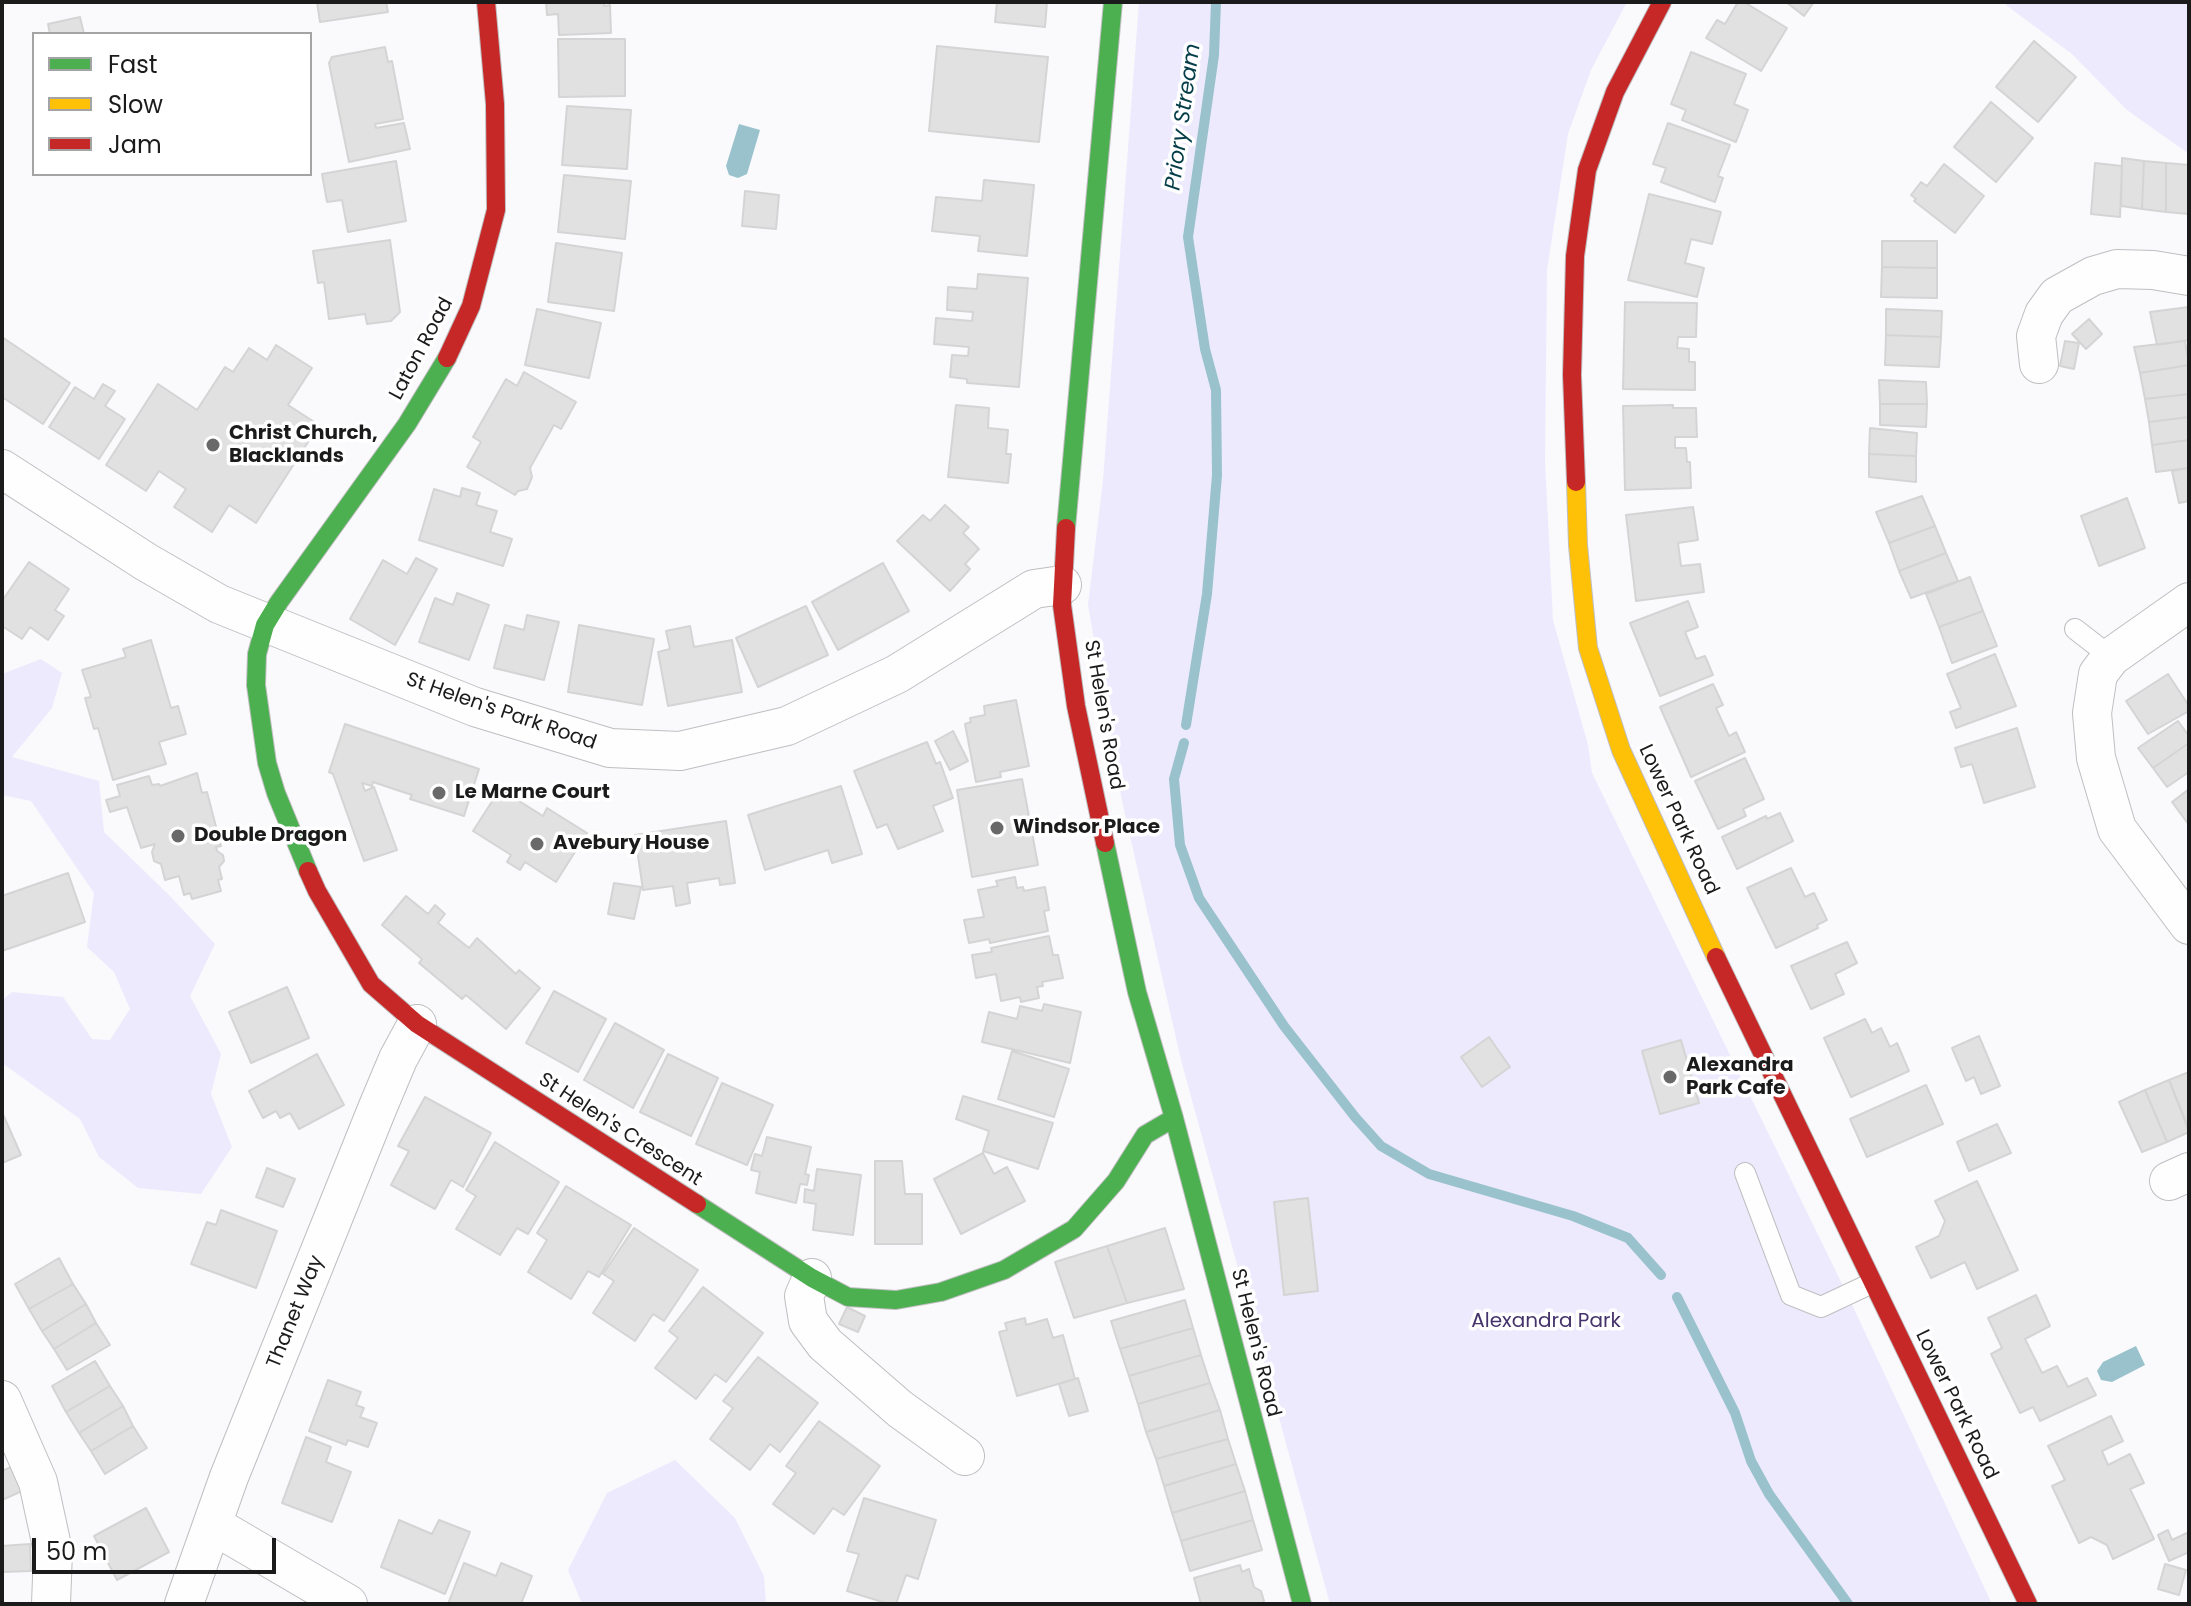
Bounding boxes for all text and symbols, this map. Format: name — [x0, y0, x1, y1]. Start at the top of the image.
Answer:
legend — [32, 32, 312, 176]
water label: Priory Stream — [1161, 42, 1207, 192]
text: Fast — [108, 48, 158, 81]
text: Slow — [108, 88, 163, 121]
text: Jam — [108, 128, 162, 161]
street label: Laton Road — [385, 294, 459, 404]
place label: Christ Church, Blacklands — [229, 422, 378, 469]
marker: Christ Church, Blacklands — [204, 436, 222, 454]
street label: St Helen's Road — [1078, 638, 1128, 792]
street label: St Helen's Park Road — [403, 668, 599, 756]
street label: Lower Park Road — [1633, 741, 1723, 899]
place label: Le Marne Court — [455, 781, 610, 805]
marker: Le Marne Court — [430, 784, 448, 802]
place label: Windsor Place — [1013, 816, 1160, 840]
marker: Windsor Place — [988, 819, 1006, 837]
place label: Double Dragon — [194, 824, 347, 848]
marker: Double Dragon — [169, 827, 187, 845]
place label: Avebury House — [553, 832, 709, 856]
marker: Avebury House — [528, 835, 546, 853]
place label: Alexandra Park Cafe — [1686, 1054, 1793, 1101]
street label: St Helen's Crescent — [534, 1068, 706, 1192]
marker: Alexandra Park Cafe — [1661, 1068, 1679, 1086]
street label: Thanet Way — [263, 1252, 329, 1372]
street label: St Helen's Road — [1225, 1267, 1285, 1419]
park label: Alexandra Park — [1471, 1310, 1621, 1334]
street label: Lower Park Road — [1909, 1326, 2003, 1484]
scale bar — [36, 1522, 280, 1572]
text: 50 m — [46, 1535, 107, 1568]

